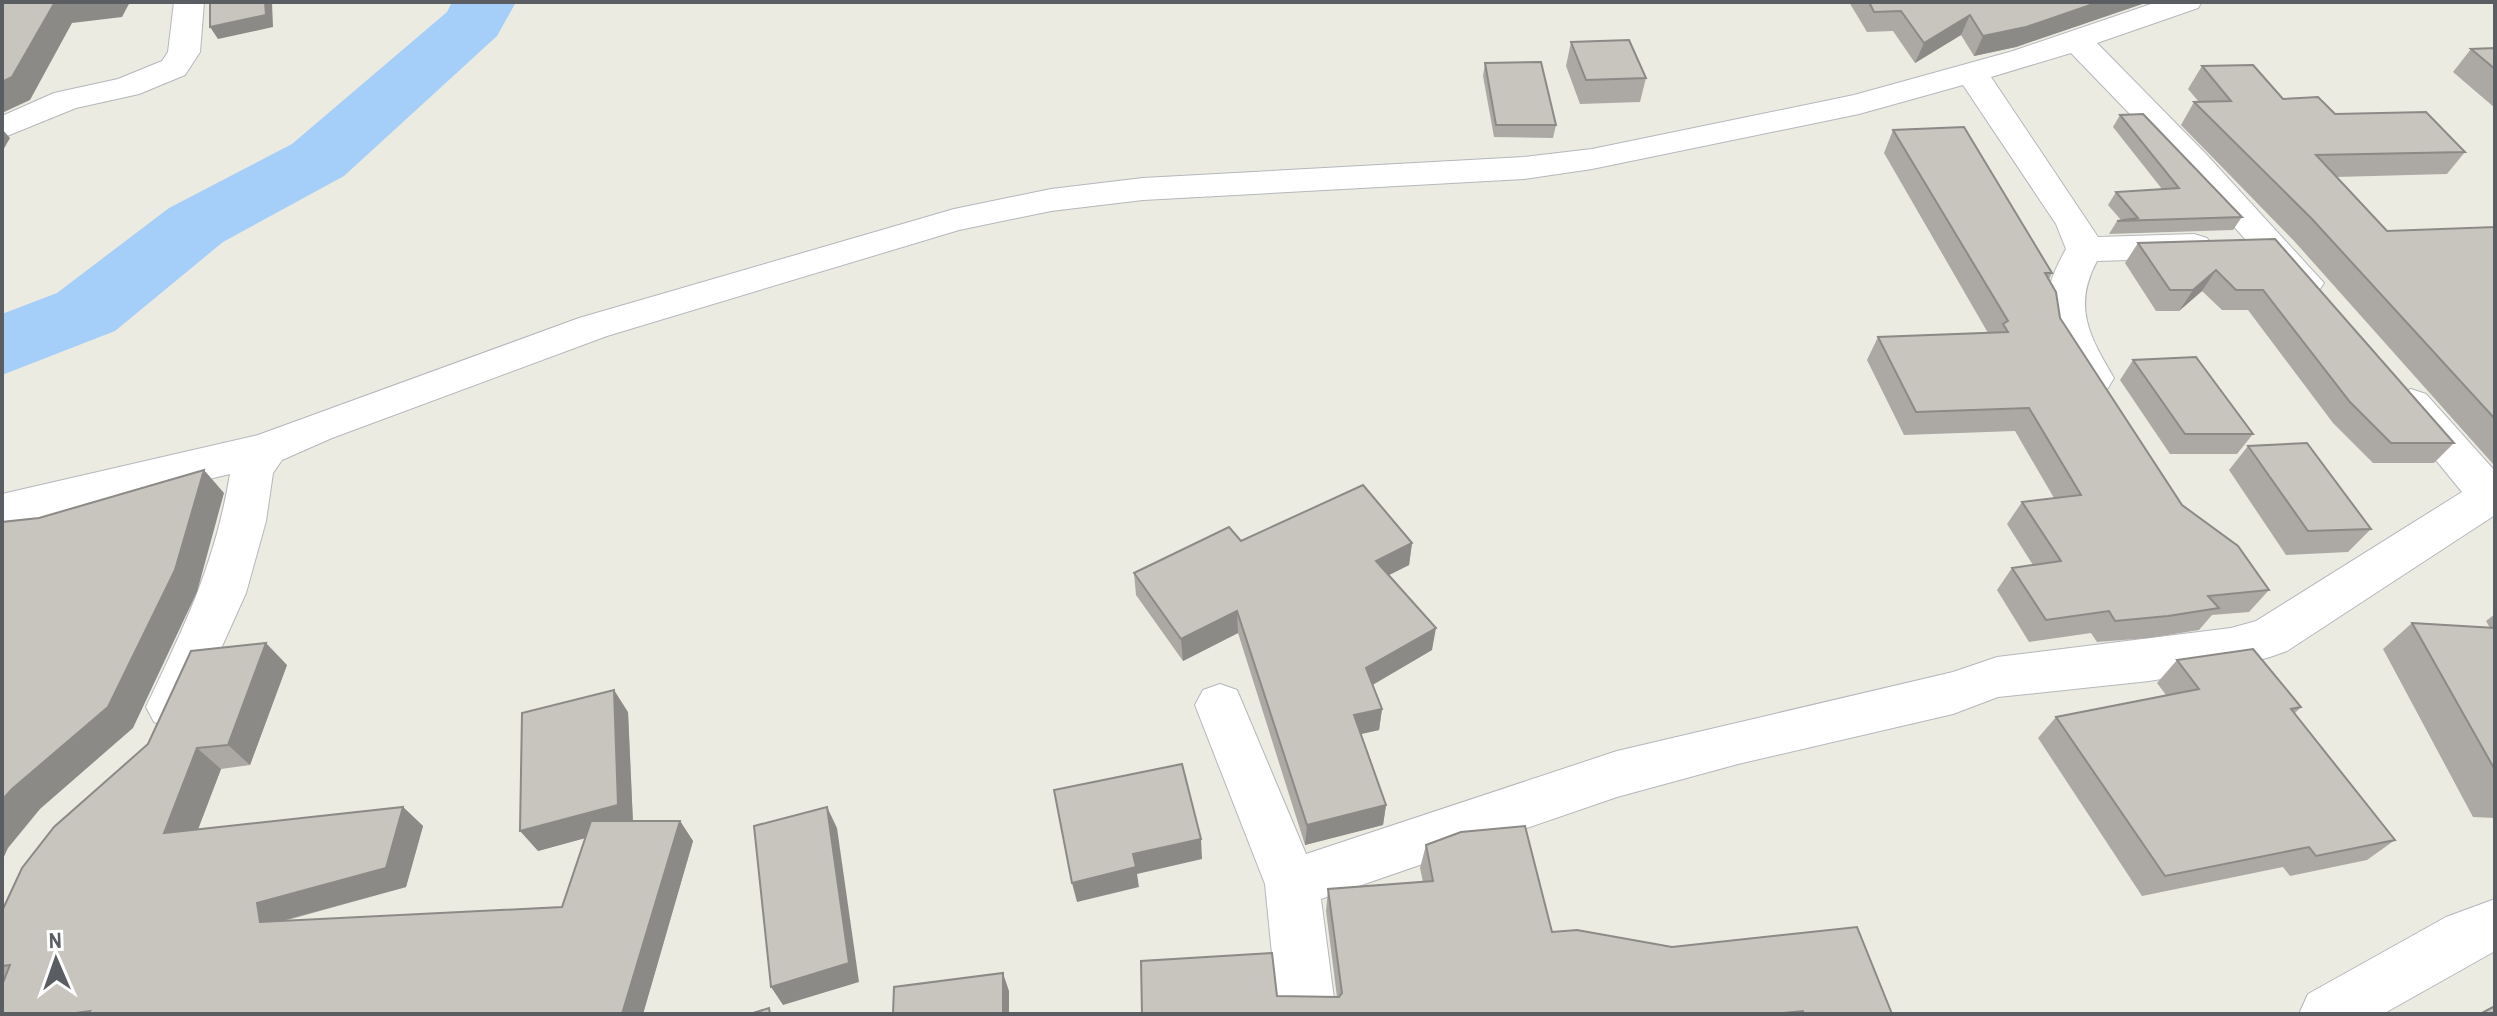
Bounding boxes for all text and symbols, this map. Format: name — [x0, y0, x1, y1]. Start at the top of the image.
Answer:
north arrow — [16, 920, 96, 1000]
text: N — [48, 925, 62, 955]

